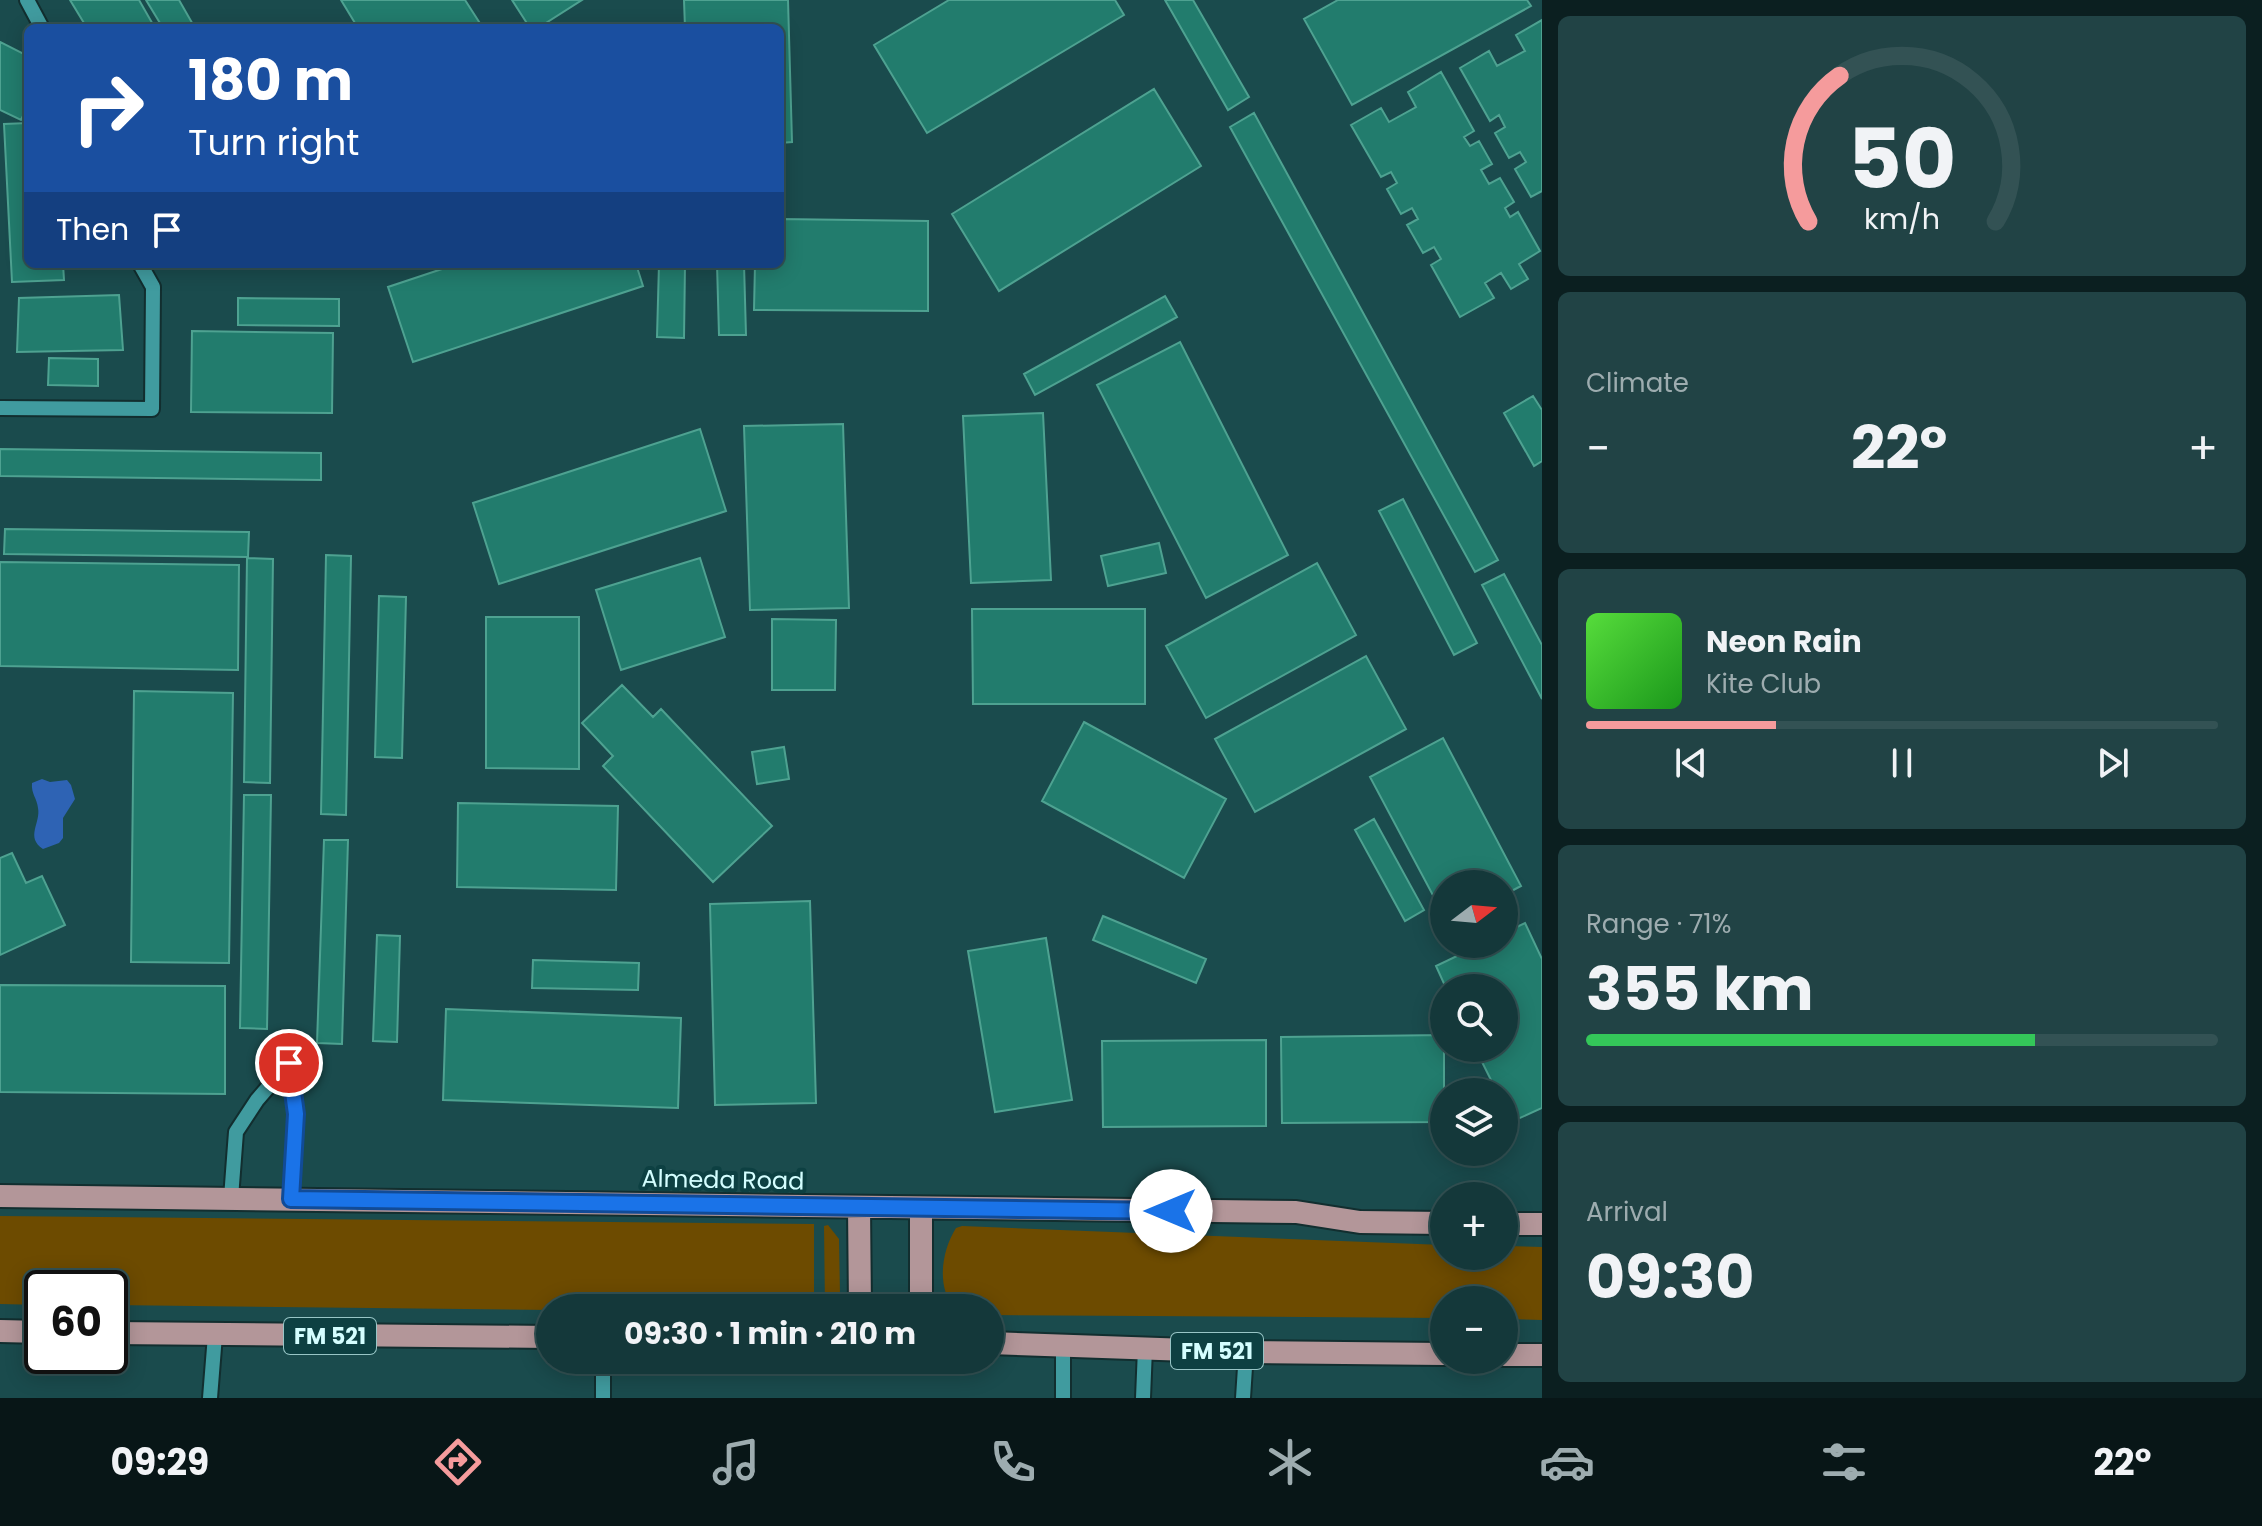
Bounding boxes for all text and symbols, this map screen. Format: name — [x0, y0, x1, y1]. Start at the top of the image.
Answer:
text: 180 m — [188, 41, 353, 120]
icon: right — [56, 56, 160, 160]
text: 50 — [1848, 101, 1956, 217]
text: Turn right — [188, 117, 359, 168]
text: km/h — [1864, 199, 1940, 239]
text: Then — [56, 208, 129, 251]
icon: arrive — [145, 208, 189, 252]
text: Climate — [1586, 365, 1689, 401]
text: 22° — [1851, 406, 1947, 490]
text: − — [1586, 418, 1610, 479]
text: + — [2188, 418, 2218, 479]
text: Neon Rain — [1706, 620, 1862, 663]
text: Kite Club — [1706, 666, 1821, 702]
icon: previous — [1669, 741, 1713, 785]
icon: pause — [1880, 741, 1924, 785]
icon: next — [2091, 741, 2135, 785]
north arrow — [1430, 870, 1518, 958]
map controls — [1430, 870, 1518, 1374]
text: Range · 71% — [1586, 906, 1731, 942]
text: 355 km — [1586, 947, 1814, 1031]
button: search — [1430, 974, 1518, 1062]
pin — [255, 1029, 323, 1097]
icon: arrive — [267, 1041, 311, 1085]
button: layers — [1430, 1078, 1518, 1166]
street label: Almeda Road — [641, 1162, 805, 1197]
position arrow — [1129, 1169, 1213, 1253]
button: + — [1430, 1182, 1518, 1270]
text: Arrival — [1586, 1194, 1668, 1230]
text: 09:30 — [1586, 1235, 1754, 1319]
speed limit sign: 60 — [24, 1270, 128, 1374]
button: − — [1430, 1286, 1518, 1374]
text: 09:30 · 1 min · 210 m — [624, 1312, 916, 1355]
road number: FM 521 — [284, 1318, 376, 1354]
road number: FM 521 — [1171, 1333, 1263, 1369]
icon: directions — [430, 1434, 486, 1490]
icon: music — [708, 1434, 764, 1490]
icon: phone — [985, 1434, 1041, 1490]
icon: climate — [1262, 1434, 1318, 1490]
icon: car — [1539, 1434, 1595, 1490]
icon: filters — [1816, 1434, 1872, 1490]
text: 09:29 — [111, 1437, 209, 1488]
text: 22° — [2094, 1437, 2151, 1488]

